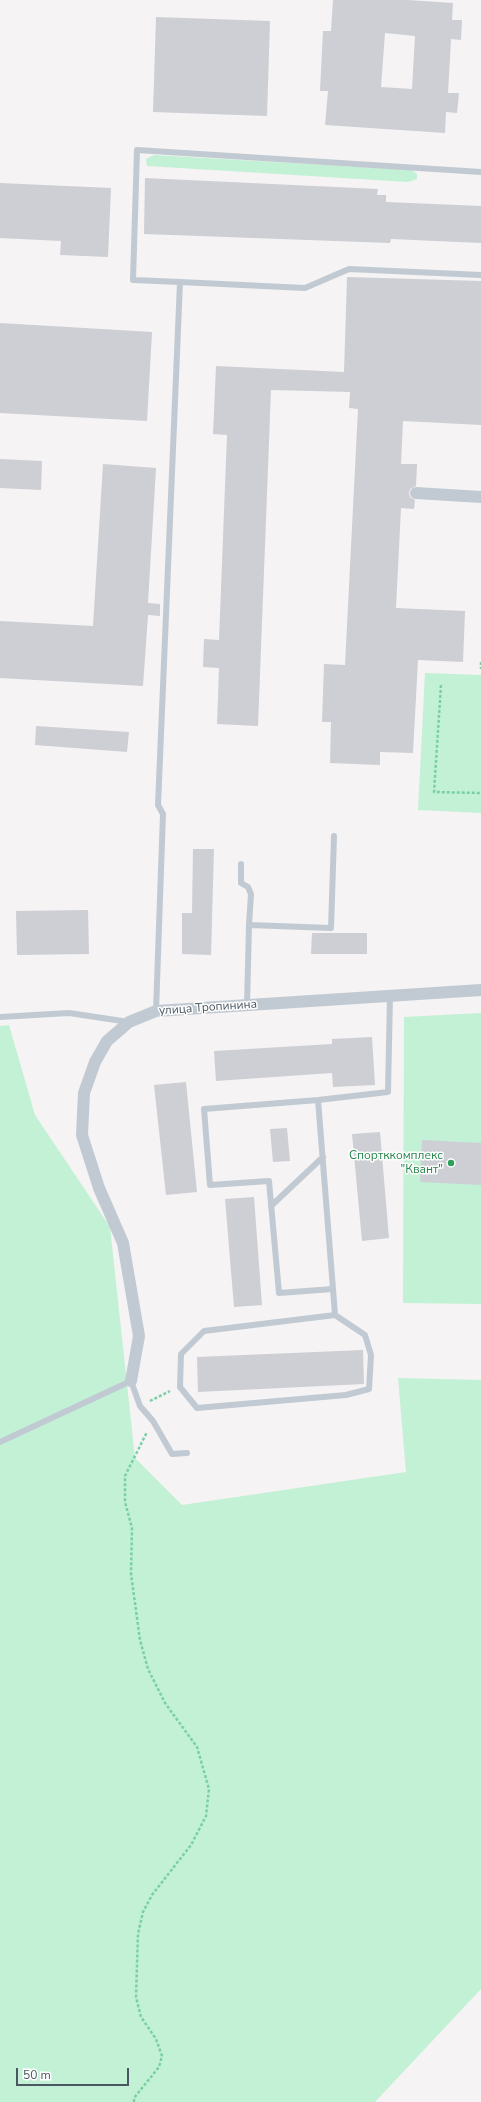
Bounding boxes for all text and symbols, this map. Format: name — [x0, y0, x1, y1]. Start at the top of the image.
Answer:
street label: улица Тропинина — [158, 997, 258, 1019]
place label: Спортккомплекс "Квант" — [349, 1149, 443, 1177]
marker: Спортккомплекс "Квант" — [446, 1158, 456, 1168]
scale bar — [18, 2060, 131, 2086]
text: 50 m — [23, 2067, 51, 2083]

